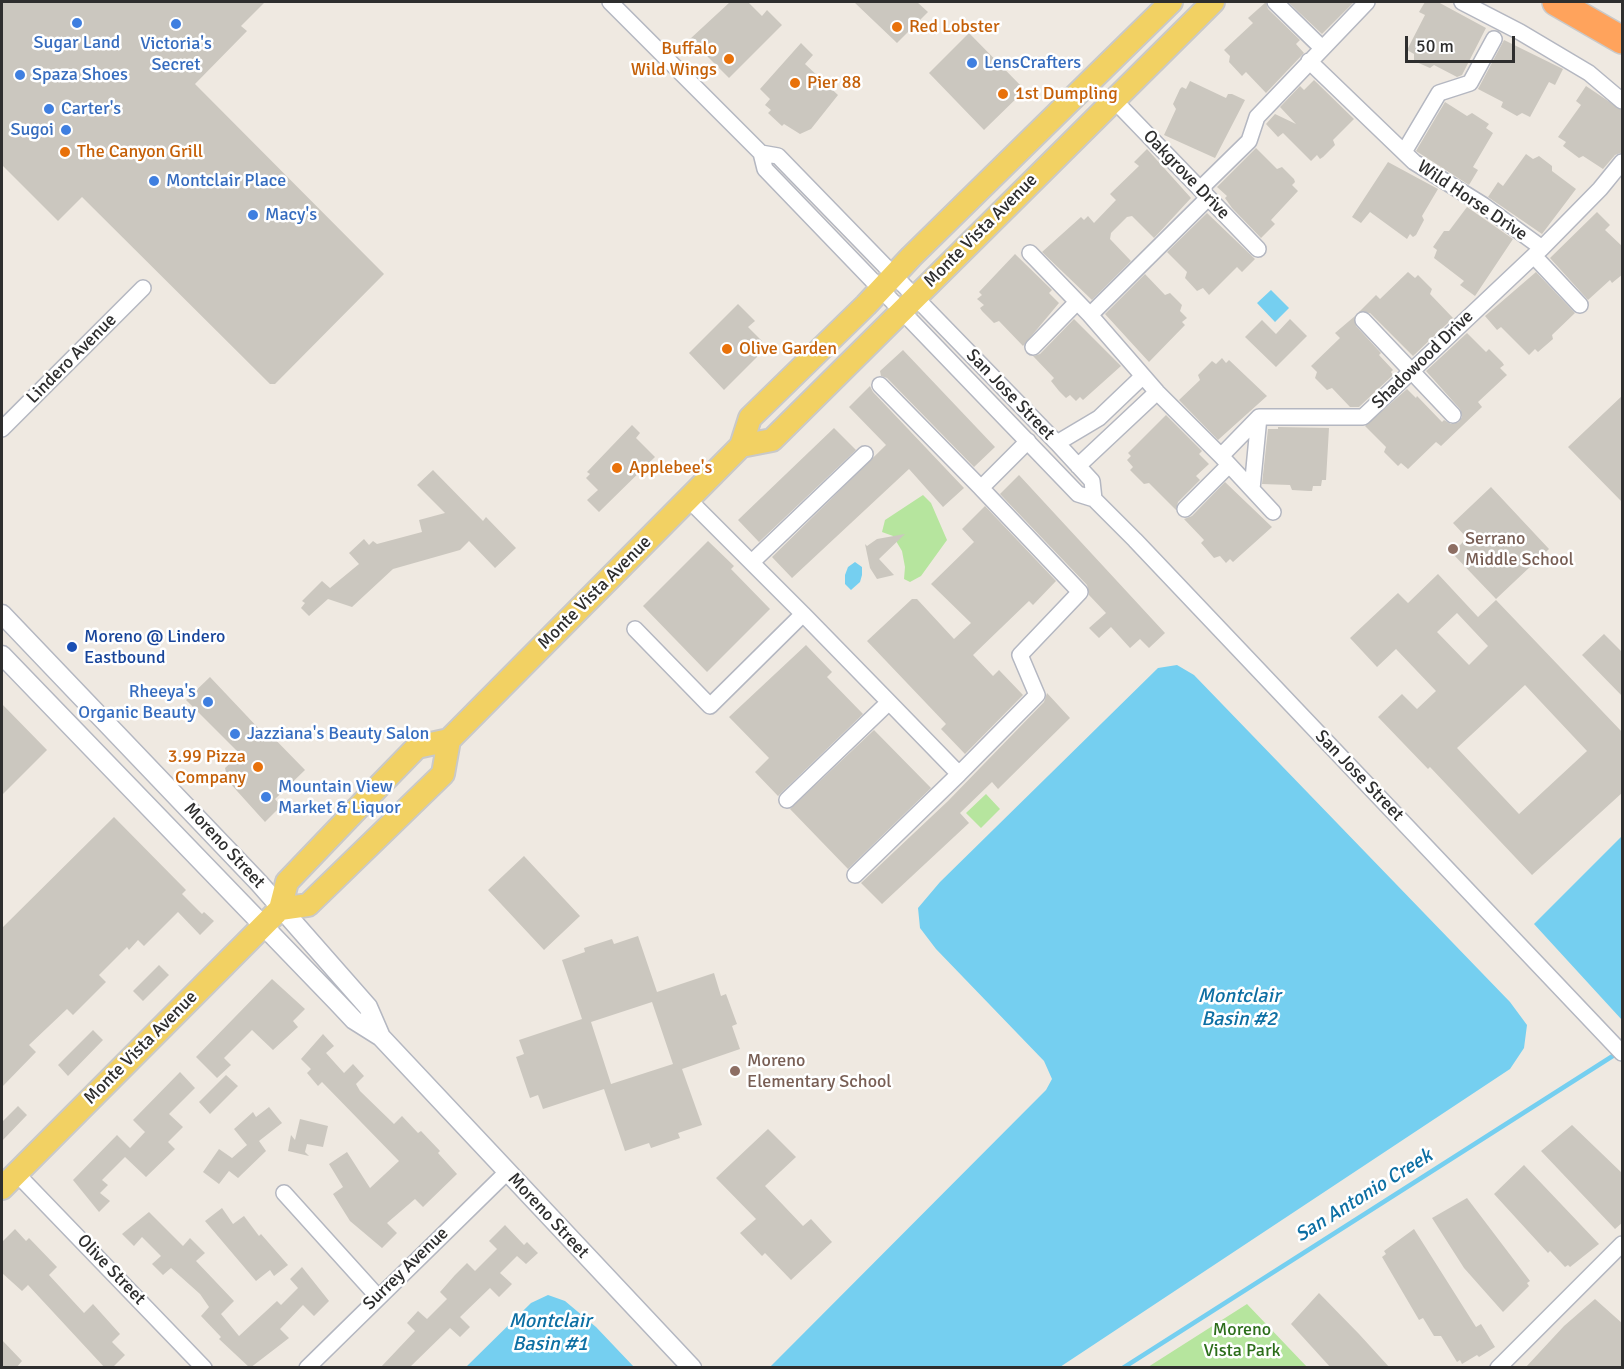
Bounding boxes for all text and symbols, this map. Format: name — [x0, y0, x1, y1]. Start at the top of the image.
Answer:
marker: Sugar Land — [70, 16, 84, 30]
place label: Red Lobster — [909, 16, 1000, 38]
marker: Victoria's Secret — [169, 17, 183, 31]
marker: Red Lobster — [890, 20, 904, 34]
scale bar — [1408, 24, 1518, 62]
place label: Sugar Land — [34, 32, 120, 54]
place label: Victoria's Secret — [140, 33, 212, 76]
text: 50 m — [1416, 35, 1454, 57]
place label: Buffalo Wild Wings — [631, 38, 717, 80]
marker: Buffalo Wild Wings — [722, 52, 736, 66]
place label: LensCrafters — [984, 52, 1081, 74]
marker: LensCrafters — [965, 56, 979, 70]
place label: Spaza Shoes — [32, 64, 128, 86]
marker: Spaza Shoes — [13, 68, 27, 82]
place label: Pier 88 — [807, 72, 861, 94]
marker: Pier 88 — [788, 76, 802, 90]
place label: 1st Dumpling — [1015, 83, 1118, 105]
marker: 1st Dumpling — [996, 87, 1010, 101]
place label: Carter's — [61, 98, 121, 120]
marker: Carter's — [42, 102, 56, 116]
place label: Sugoi — [10, 119, 54, 141]
marker: Sugoi — [59, 123, 73, 137]
street label: Oakgrove Drive — [1138, 126, 1234, 224]
place label: The Canyon Grill — [77, 141, 203, 163]
marker: The Canyon Grill — [58, 145, 72, 159]
street label: Wild Horse Drive — [1413, 156, 1531, 246]
place label: Montclair Place — [166, 170, 286, 192]
street label: Monte Vista Avenue — [920, 170, 1042, 292]
marker: Montclair Place — [147, 174, 161, 188]
place label: Macy's — [265, 204, 317, 226]
marker: Macy's — [246, 208, 260, 222]
street label: Shadowood Drive — [1368, 306, 1478, 414]
street label: Lindero Avenue — [23, 310, 121, 408]
place label: Olive Garden — [739, 338, 837, 360]
marker: Olive Garden — [720, 342, 734, 356]
street label: San Jose Street — [961, 345, 1059, 445]
place label: Applebee's — [629, 457, 712, 479]
marker: Applebee's — [610, 461, 624, 475]
place label: Serrano Middle School — [1465, 528, 1574, 570]
street label: Monte Vista Avenue — [534, 532, 656, 654]
marker: Serrano Middle School — [1446, 542, 1460, 556]
place label: Moreno @ Lindero Eastbound — [84, 626, 225, 668]
marker: Moreno @ Lindero Eastbound — [65, 640, 79, 654]
place label: Rheeya's Organic Beauty — [78, 681, 196, 724]
marker: Rheeya's Organic Beauty — [201, 695, 215, 709]
place label: Jazziana's Beauty Salon — [247, 723, 429, 745]
street label: San Jose Street — [1310, 726, 1408, 826]
marker: Jazziana's Beauty Salon — [228, 727, 242, 741]
place label: 3.99 Pizza Company — [168, 746, 246, 789]
marker: 3.99 Pizza Company — [251, 760, 265, 774]
place label: Mountain View Market & Liquor — [278, 776, 401, 818]
marker: Mountain View Market & Liquor — [259, 790, 273, 804]
street label: Moreno Street — [179, 799, 269, 893]
water label: Montclair Basin #2 — [1198, 985, 1280, 1032]
street label: Monte Vista Avenue — [80, 987, 202, 1109]
place label: Moreno Elementary School — [747, 1050, 892, 1092]
marker: Moreno Elementary School — [728, 1064, 742, 1078]
water label: San Antonio Creek — [1291, 1144, 1437, 1248]
street label: Moreno Street — [503, 1169, 593, 1263]
street label: Surrey Avenue — [359, 1223, 453, 1315]
street label: Olive Street — [72, 1230, 150, 1310]
water label: Montclair Basin #1 — [509, 1310, 591, 1357]
park label: Moreno Vista Park — [1203, 1319, 1281, 1362]

